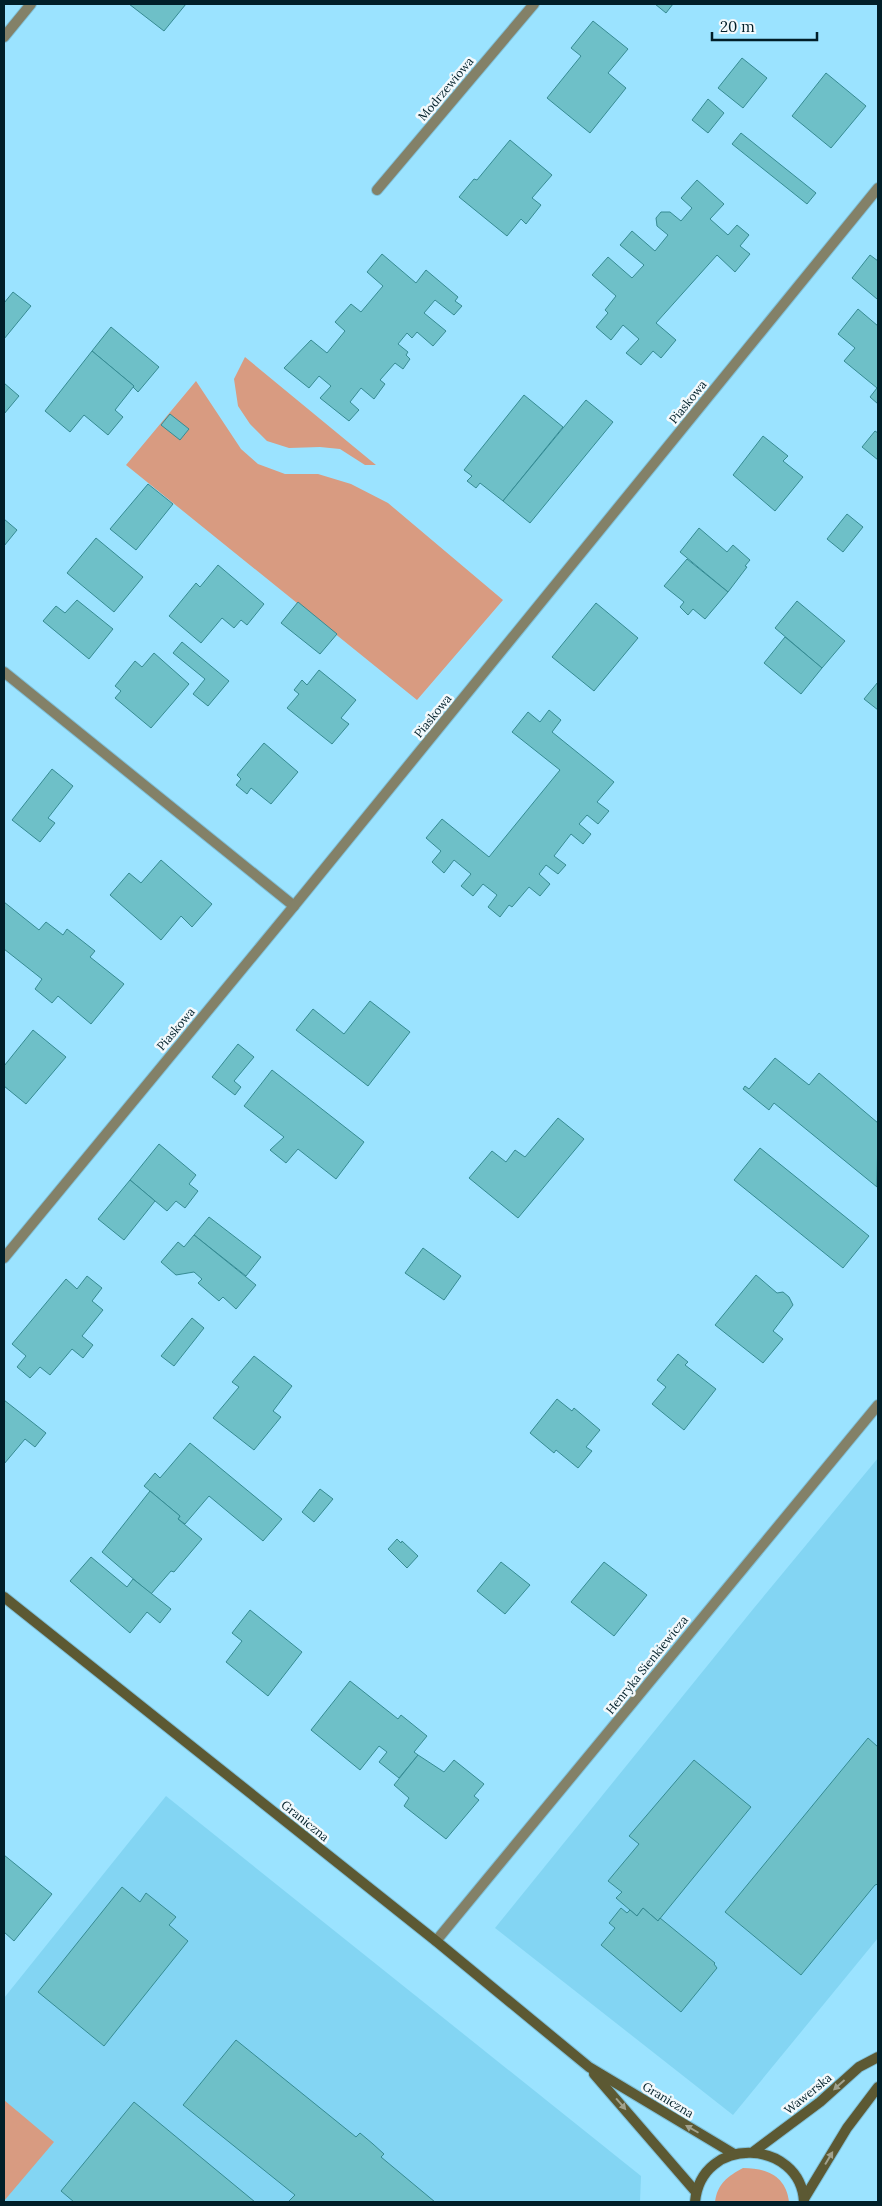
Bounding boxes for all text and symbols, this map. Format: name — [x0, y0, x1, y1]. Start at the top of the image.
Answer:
scale bar — [712, 10, 817, 42]
text: 20 m — [720, 17, 755, 36]
street label: Modrzewiowa — [415, 54, 477, 124]
street label: Piaskowa — [666, 377, 710, 426]
street label: Piaskowa — [411, 691, 455, 740]
street label: Piaskowa — [153, 1004, 198, 1053]
street label: Henryka Sienkiewicza — [602, 1612, 691, 1717]
street label: Graniczna — [278, 1797, 332, 1844]
street label: Wawerska — [781, 2070, 834, 2117]
street label: Graniczna — [640, 2078, 697, 2121]
one-way arrow — [833, 2079, 845, 2091]
one-way arrow — [615, 2098, 626, 2111]
one-way arrow — [686, 2125, 699, 2134]
one-way arrow — [825, 2151, 834, 2164]

